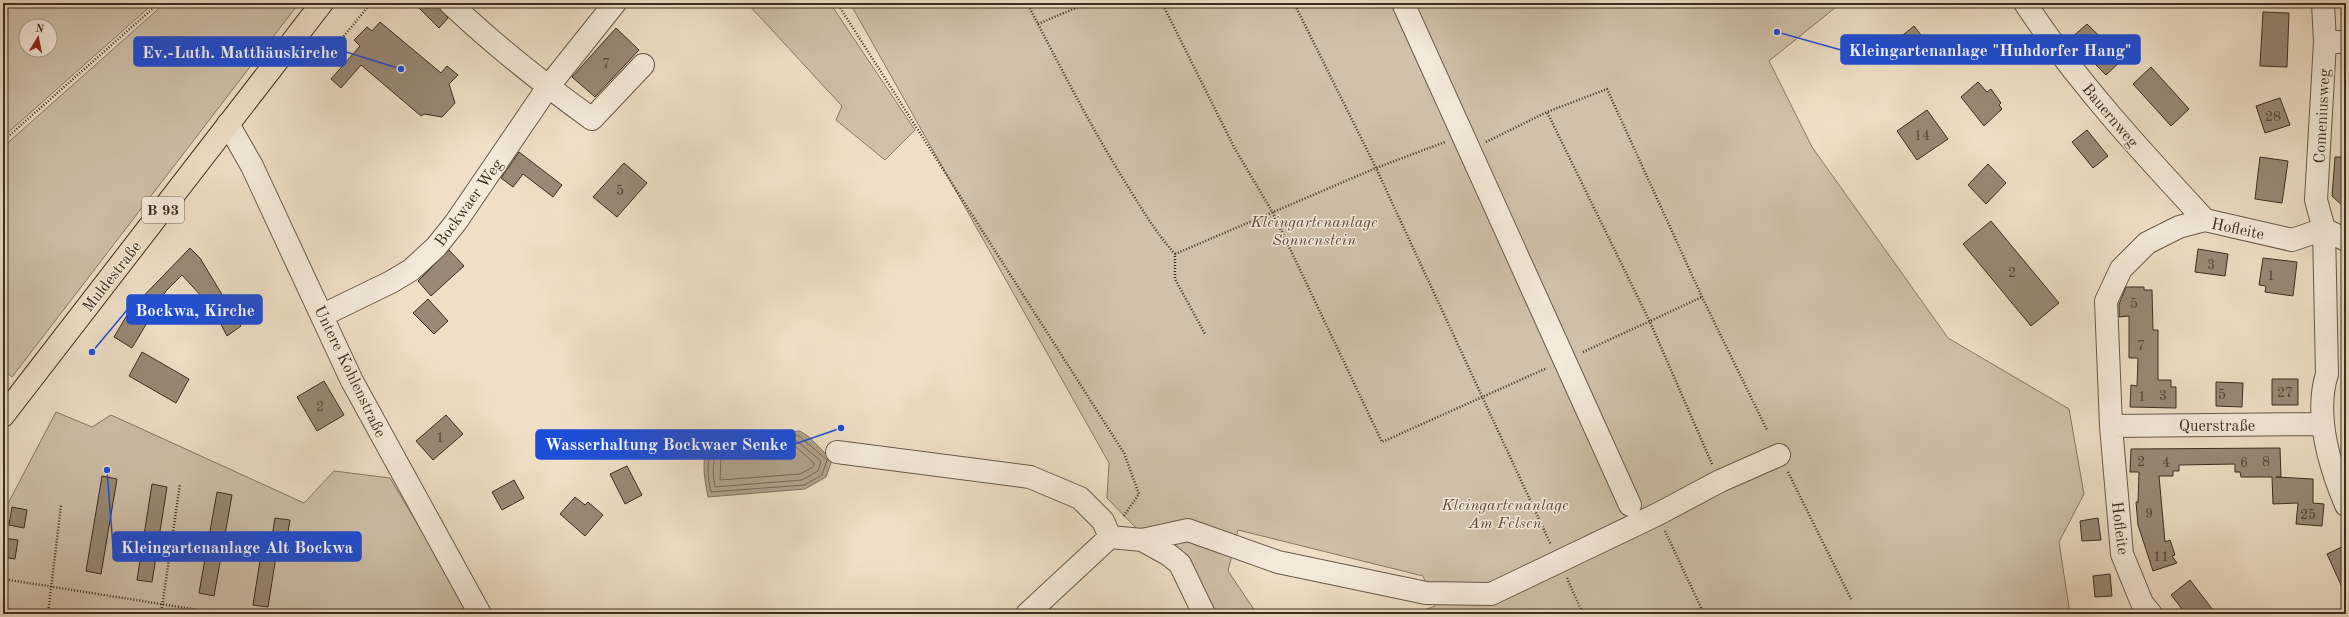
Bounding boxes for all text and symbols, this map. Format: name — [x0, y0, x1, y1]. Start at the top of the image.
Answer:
north arrow — [18, 18, 58, 58]
text: N — [34, 23, 45, 36]
callout: Kleingartenanlage "Huhdorfer Hang" — [1841, 35, 2140, 64]
callout: Ev.-Luth. Matthäuskirche — [134, 37, 346, 66]
text: Kleingartenanlage "Huhdorfer Hang" — [1848, 43, 2132, 60]
text: Ev.-Luth. Matthäuskirche — [142, 45, 338, 62]
house number: 7 — [602, 57, 610, 71]
street label: Comeniusweg — [2313, 68, 2333, 164]
street label: Bauernweg — [2078, 81, 2141, 151]
house number: 28 — [2265, 110, 2281, 124]
house number: 14 — [1914, 129, 1930, 143]
street label: Bockwaer Weg — [433, 156, 507, 250]
house number: 5 — [616, 184, 624, 198]
road number: B 93 — [142, 197, 184, 223]
park label: Kleingartenanlage Sonnenstein — [1250, 215, 1378, 249]
street label: Hofleite — [2210, 217, 2265, 243]
street label: Muldestraße — [80, 239, 145, 316]
house number: 3 — [2207, 258, 2215, 272]
house number: 2 — [2008, 266, 2016, 280]
house number: 1 — [2267, 269, 2275, 283]
callout: Bockwa, Kirche — [127, 295, 262, 324]
house number: 5 — [2130, 297, 2138, 311]
text: Bockwa, Kirche — [135, 303, 255, 320]
street label: Untere Kohlenstraße — [310, 304, 388, 440]
house number: 7 — [2137, 339, 2145, 353]
house number: 27 — [2277, 386, 2293, 400]
house number: 5 — [2218, 388, 2226, 402]
house number: 3 — [2159, 389, 2167, 403]
house number: 1 — [2138, 390, 2146, 404]
house number: 2 — [316, 400, 324, 414]
street label: Querstraße — [2179, 419, 2255, 435]
callout: Wasserhaltung Bockwaer Senke — [536, 430, 795, 459]
house number: 1 — [436, 431, 444, 445]
text: Wasserhaltung Bockwaer Senke — [545, 437, 787, 454]
house number: 2 — [2137, 455, 2145, 469]
house number: 8 — [2262, 455, 2270, 469]
house number: 4 — [2162, 456, 2170, 470]
house number: 6 — [2240, 456, 2248, 470]
park label: Kleingartenanlage Am Felsen — [1441, 498, 1569, 532]
street label: Hofleite — [2108, 501, 2130, 556]
house number: 9 — [2145, 507, 2153, 521]
house number: 25 — [2300, 508, 2316, 522]
callout: Kleingartenanlage Alt Bockwa — [113, 532, 361, 561]
text: Kleingartenanlage Alt Bockwa — [121, 540, 354, 557]
house number: 11 — [2153, 550, 2169, 564]

